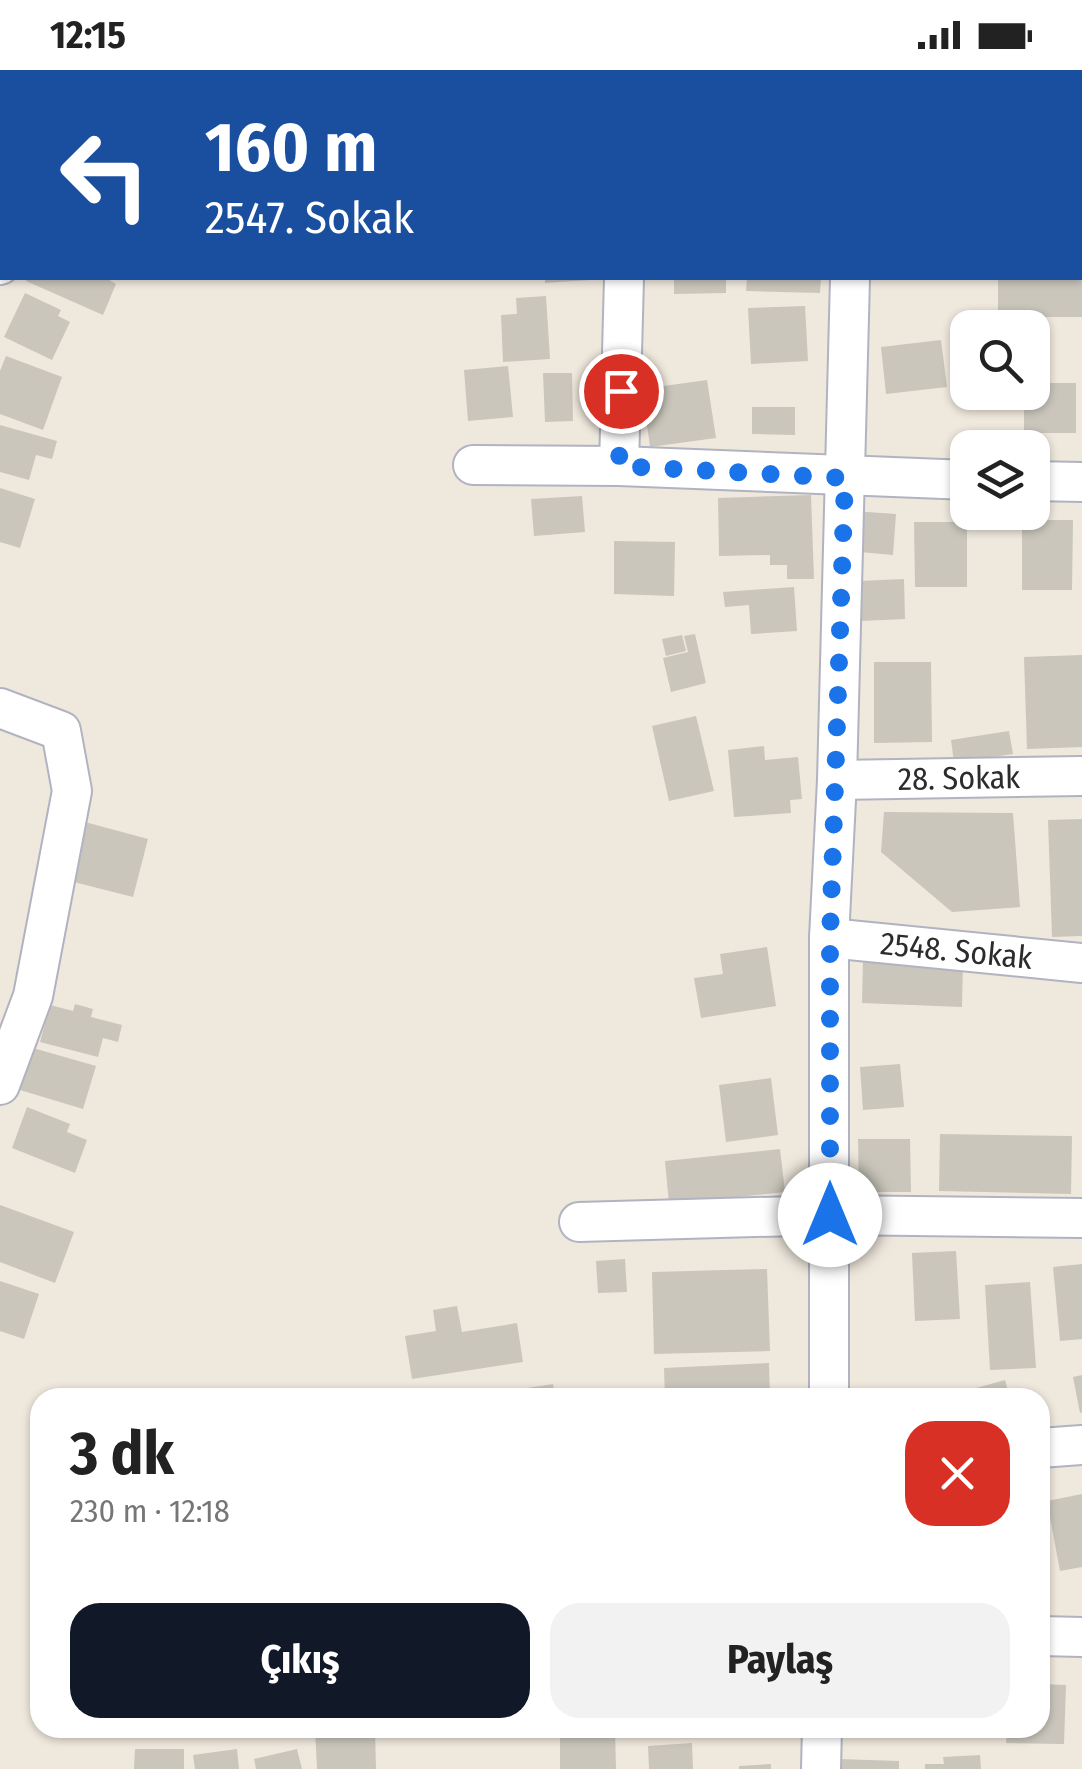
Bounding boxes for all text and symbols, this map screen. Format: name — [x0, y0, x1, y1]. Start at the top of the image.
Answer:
text: 12:15 — [50, 12, 126, 58]
text: 160 m — [205, 106, 377, 190]
icon: left — [40, 110, 170, 240]
text: 2547. Sokak — [205, 191, 414, 245]
map controls — [950, 310, 1050, 530]
button: search — [950, 310, 1050, 410]
pin — [579, 349, 664, 434]
icon: arrive — [594, 364, 649, 419]
button: layers — [950, 430, 1050, 530]
street label: 28. Sokak — [898, 758, 1020, 798]
street label: 2548. Sokak — [879, 924, 1034, 977]
position arrow — [778, 1163, 882, 1267]
text: 3 dk — [70, 1418, 174, 1490]
button: close — [905, 1421, 1010, 1526]
text: 230 m · 12:18 — [70, 1492, 230, 1530]
button: Çıkış — [70, 1603, 530, 1718]
button: Paylaş — [550, 1603, 1010, 1718]

